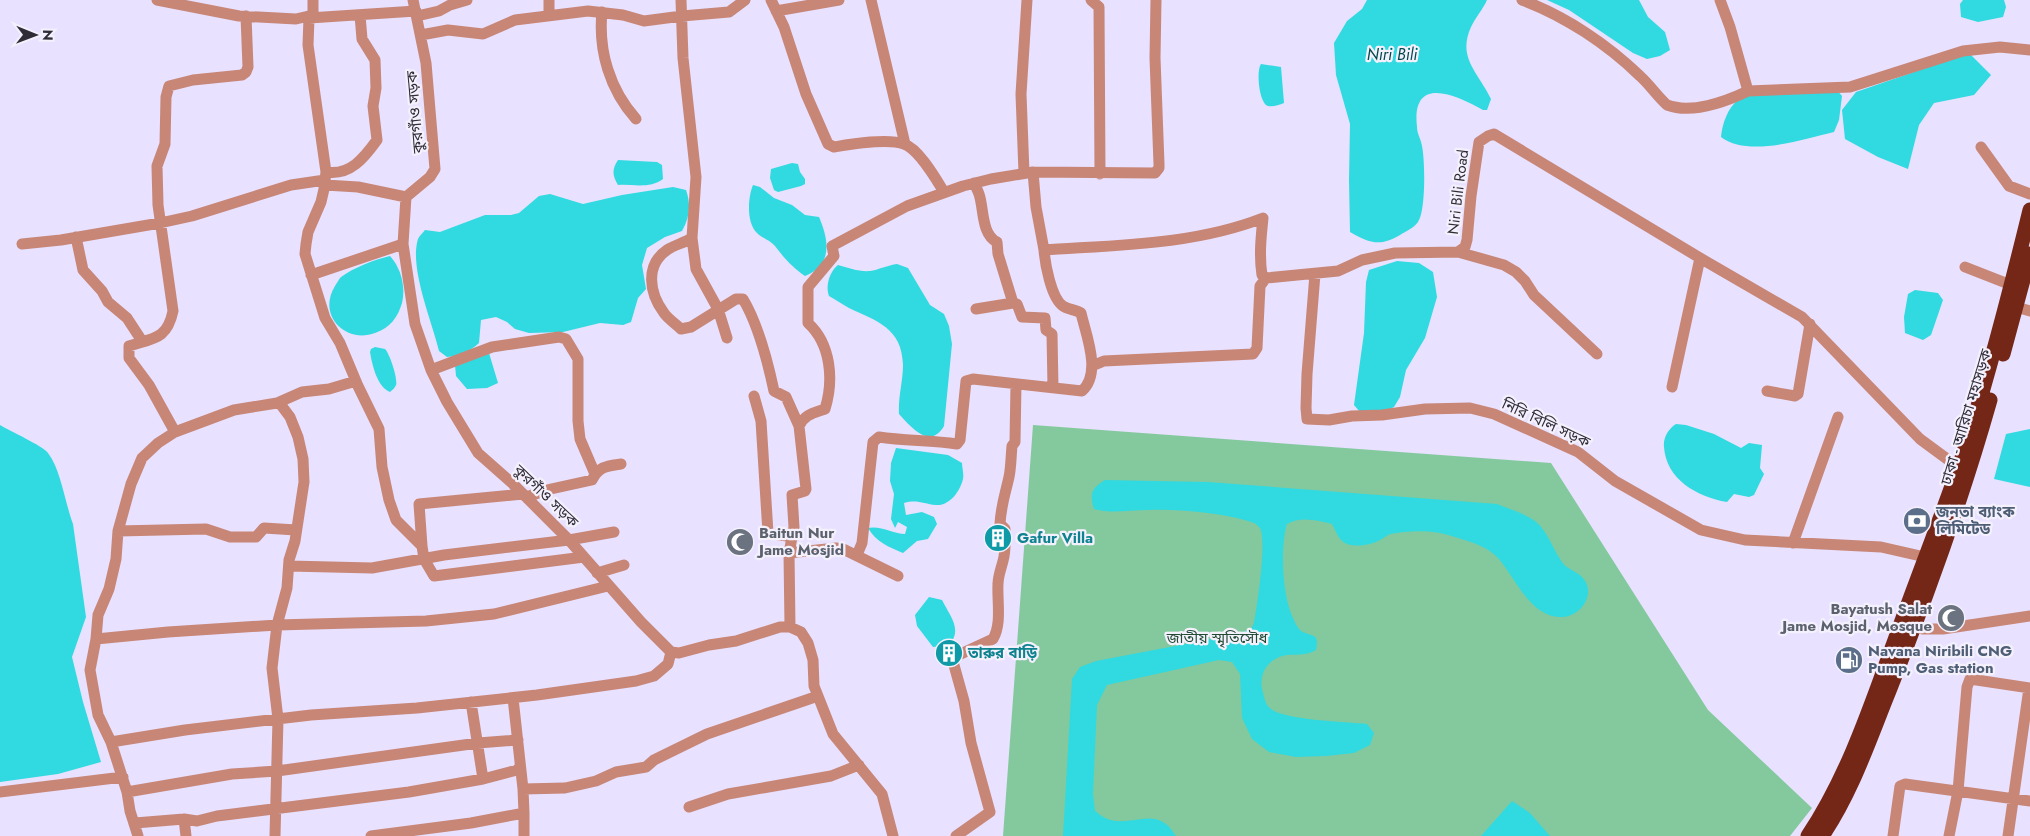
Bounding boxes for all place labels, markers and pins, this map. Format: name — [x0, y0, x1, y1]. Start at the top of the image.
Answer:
place label: জনতা ব্যাংক লিমিটেড — [1935, 501, 2015, 540]
bank icon: জনতা ব্যাংক লিমিটেড — [1902, 506, 1932, 536]
place label: Baitun Nur Jame Mosjid — [756, 522, 844, 561]
building icon: Gafur Villa — [983, 523, 1013, 553]
mosque icon: Baitun Nur Jame Mosjid — [725, 527, 755, 557]
place label: Gafur Villa — [1017, 527, 1093, 549]
place label: Bayatush Salat Jame Mosjid, Mosque — [1779, 598, 1932, 637]
mosque icon: Bayatush Salat Jame Mosjid, Mosque — [1936, 603, 1966, 633]
building icon: তারুর বাড়ি — [934, 638, 964, 668]
place label: Navana Niribili CNG Pump, Gas station — [1868, 640, 2012, 679]
place label: তারুর বাড়ি — [967, 642, 1037, 664]
fuel station icon: Navana Niribili CNG Pump, Gas station — [1834, 645, 1864, 675]

